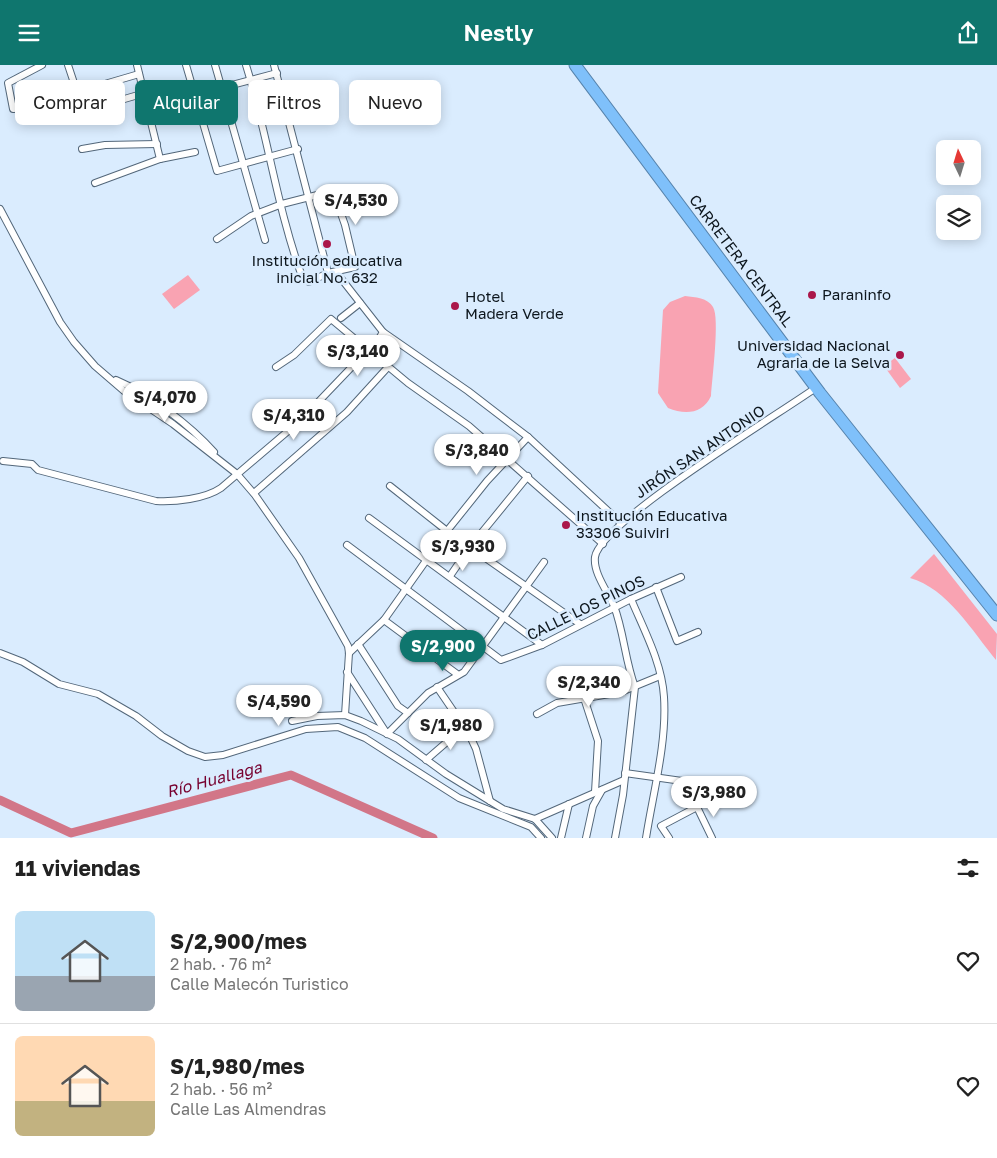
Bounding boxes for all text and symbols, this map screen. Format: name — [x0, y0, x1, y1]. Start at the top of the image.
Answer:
icon: menu — [15, 19, 43, 47]
text: Nestly — [464, 19, 533, 46]
icon: share — [954, 19, 982, 47]
chip: Comprar — [15, 80, 125, 125]
chip: Alquilar — [135, 80, 238, 125]
chip: Filtros — [248, 80, 339, 125]
chip: Nuevo — [349, 80, 441, 125]
north arrow — [936, 140, 981, 185]
map controls — [936, 140, 981, 240]
pin: S/4,530 — [310, 184, 402, 226]
text: S/4,530 — [324, 190, 388, 210]
street label: CARRETERA CENTRAL — [686, 191, 798, 330]
button: layers — [936, 195, 981, 240]
marker: Institución educativa inicial No. 632 — [321, 238, 333, 250]
place label: Institución educativa inicial No. 632 — [251, 251, 403, 286]
place label: Paraninfo — [822, 285, 891, 303]
place label: Hotel Madera Verde — [465, 287, 564, 322]
marker: Paraninfo — [806, 289, 818, 301]
marker: Hotel Madera Verde — [449, 300, 461, 312]
pin: S/3,140 — [312, 335, 404, 377]
place label: Universidad Nacional Agraria de la Selva — [737, 336, 890, 371]
text: S/3,140 — [327, 341, 389, 361]
marker: Universidad Nacional Agraria de la Selva — [894, 349, 906, 361]
pin: S/4,070 — [119, 381, 211, 423]
text: S/4,070 — [133, 387, 197, 407]
pin: S/4,310 — [248, 399, 340, 441]
street label: JIRÓN SAN ANTONIO — [631, 401, 768, 501]
text: S/4,310 — [263, 405, 325, 425]
pin: S/3,840 — [431, 433, 523, 476]
text: S/3,840 — [445, 440, 509, 460]
place label: Institución Educativa 33306 Suiviri — [576, 506, 727, 541]
marker: Institución Educativa 33306 Suiviri — [560, 519, 572, 531]
pin: S/3,930 — [417, 529, 509, 572]
text: S/3,930 — [431, 536, 495, 556]
street label: CALLE LOS PINOS — [524, 571, 647, 643]
pin: S/2,900 — [397, 629, 489, 672]
text: S/2,900 — [411, 636, 475, 656]
pin: S/2,340 — [543, 665, 635, 708]
text: S/2,340 — [557, 672, 621, 692]
pin: S/4,590 — [233, 685, 325, 727]
text: S/4,590 — [247, 691, 311, 711]
pin: S/1,980 — [405, 709, 497, 751]
text: S/1,980 — [420, 715, 482, 735]
water label: Río Huallaga — [164, 756, 265, 801]
pin: S/3,980 — [668, 775, 760, 818]
text: S/3,980 — [682, 782, 746, 802]
icon: filters — [954, 854, 982, 882]
text: 11 viviendas — [15, 855, 141, 881]
text: S/2,900/mes — [170, 928, 307, 954]
icon: home — [55, 931, 115, 991]
icon: heart — [954, 947, 982, 975]
text: 2 hab. · 76 m² — [170, 954, 271, 974]
text: Calle Malecón Turistico — [170, 974, 349, 994]
text: S/1,980/mes — [170, 1053, 305, 1079]
icon: home — [55, 1056, 115, 1116]
icon: heart — [954, 1072, 982, 1100]
text: 2 hab. · 56 m² — [170, 1079, 272, 1099]
text: Calle Las Almendras — [170, 1099, 326, 1119]

